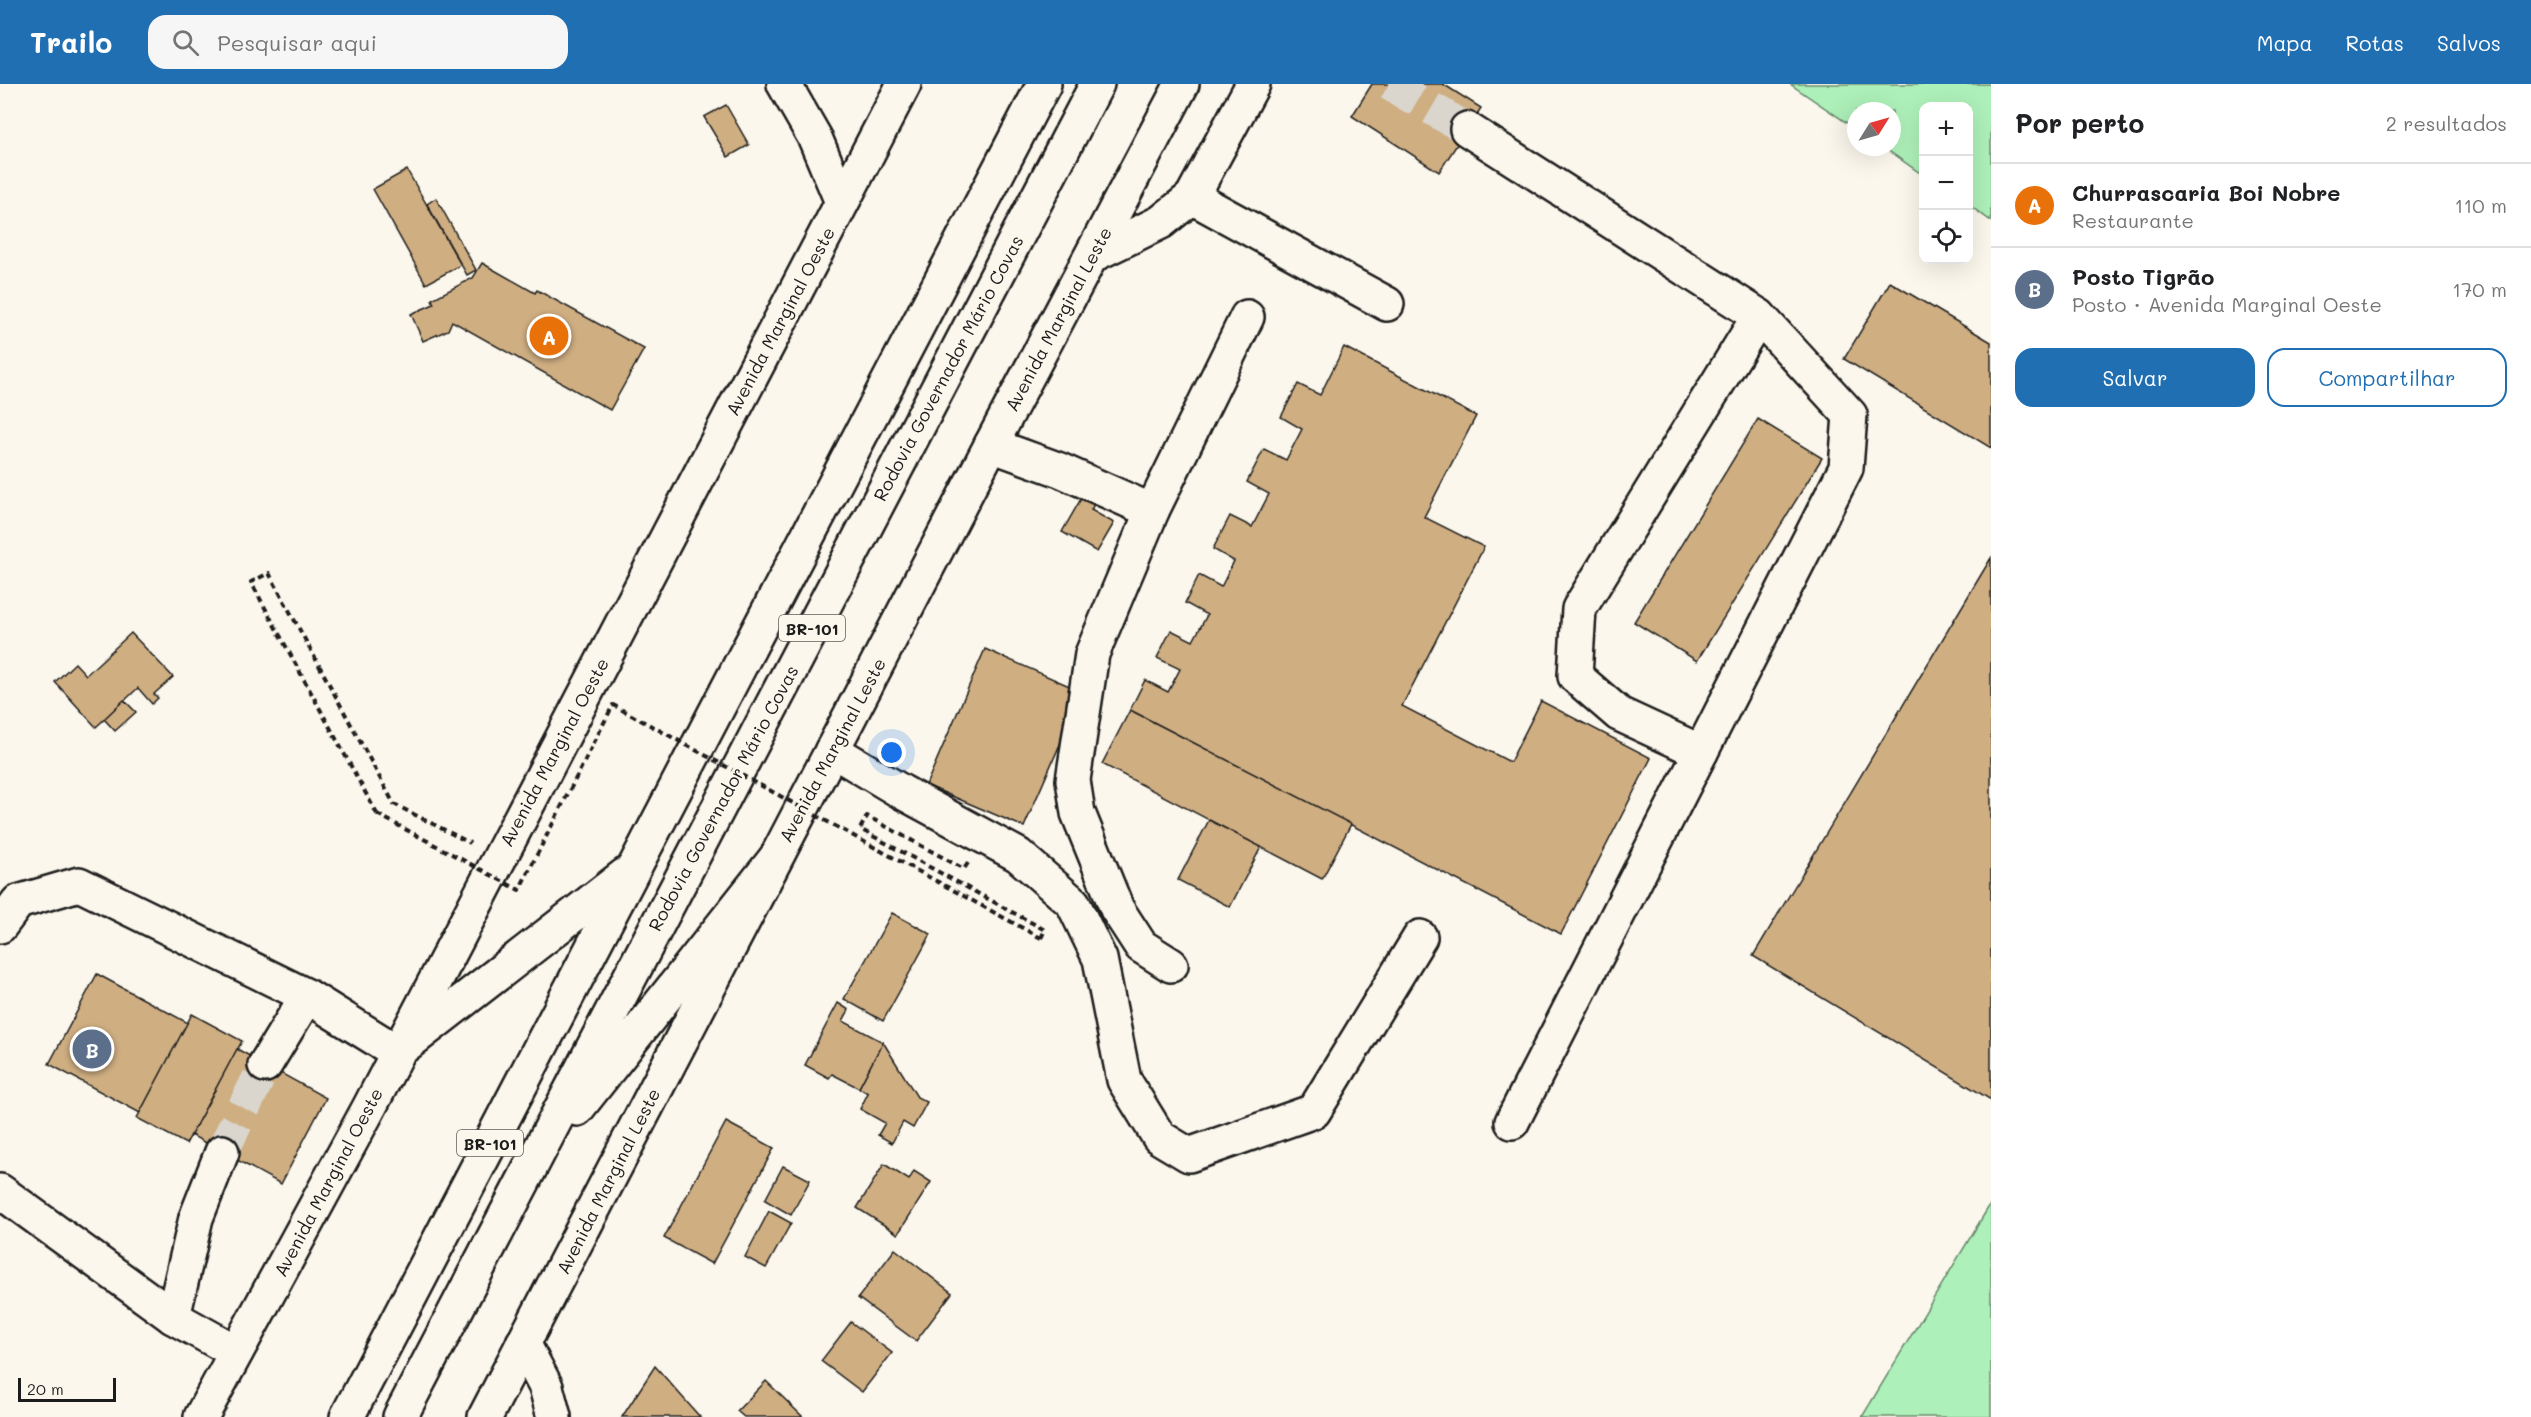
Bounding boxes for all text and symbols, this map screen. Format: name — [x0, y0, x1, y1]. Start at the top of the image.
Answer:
search box — [148, 15, 568, 69]
text: Trailo — [30, 24, 112, 60]
icon: search — [169, 26, 202, 59]
text: Pesquisar aqui — [217, 28, 377, 57]
text: Mapa — [2257, 29, 2313, 56]
text: Rotas — [2346, 29, 2404, 56]
text: Salvos — [2437, 29, 2501, 56]
north arrow — [1847, 102, 1901, 156]
map controls — [1919, 102, 1973, 264]
button: + — [1919, 102, 1973, 156]
text: Por perto — [2015, 106, 2144, 140]
text: 2 resultados — [2386, 110, 2507, 136]
button: − — [1919, 156, 1973, 210]
text: Churrascaria Boi Nobre — [2072, 178, 2340, 207]
text: A — [2028, 192, 2041, 218]
text: 110 m — [2454, 192, 2507, 218]
text: Restaurante — [2072, 207, 2194, 233]
button: locate — [1919, 210, 1973, 264]
street label: Avenida Marginal Oeste — [720, 222, 840, 420]
street label: Avenida Marginal Leste — [999, 223, 1117, 415]
street label: Rodovia Governador Mário Covas — [868, 231, 1028, 505]
text: Posto Tigrão — [2072, 262, 2214, 291]
text: B — [2028, 276, 2041, 302]
text: 170 m — [2452, 276, 2507, 302]
text: Posto · Avenida Marginal Oeste — [2072, 291, 2382, 317]
pin: A — [530, 314, 568, 358]
button: Salvar — [2015, 348, 2255, 407]
button: Compartilhar — [2267, 348, 2507, 407]
road number: BR-101 — [779, 615, 845, 641]
street label: Avenida Marginal Oeste — [494, 653, 614, 851]
street label: Avenida Marginal Leste — [773, 654, 891, 846]
street label: Rodovia Governador Mário Covas — [643, 661, 803, 935]
your location — [877, 738, 906, 767]
pin: B — [72, 1026, 112, 1072]
street label: Avenida Marginal Oeste — [268, 1083, 388, 1281]
street label: Avenida Marginal Leste — [551, 1084, 665, 1278]
road number: BR-101 — [457, 1130, 523, 1156]
scale bar — [18, 1375, 116, 1402]
text: 20 m — [27, 1378, 64, 1399]

